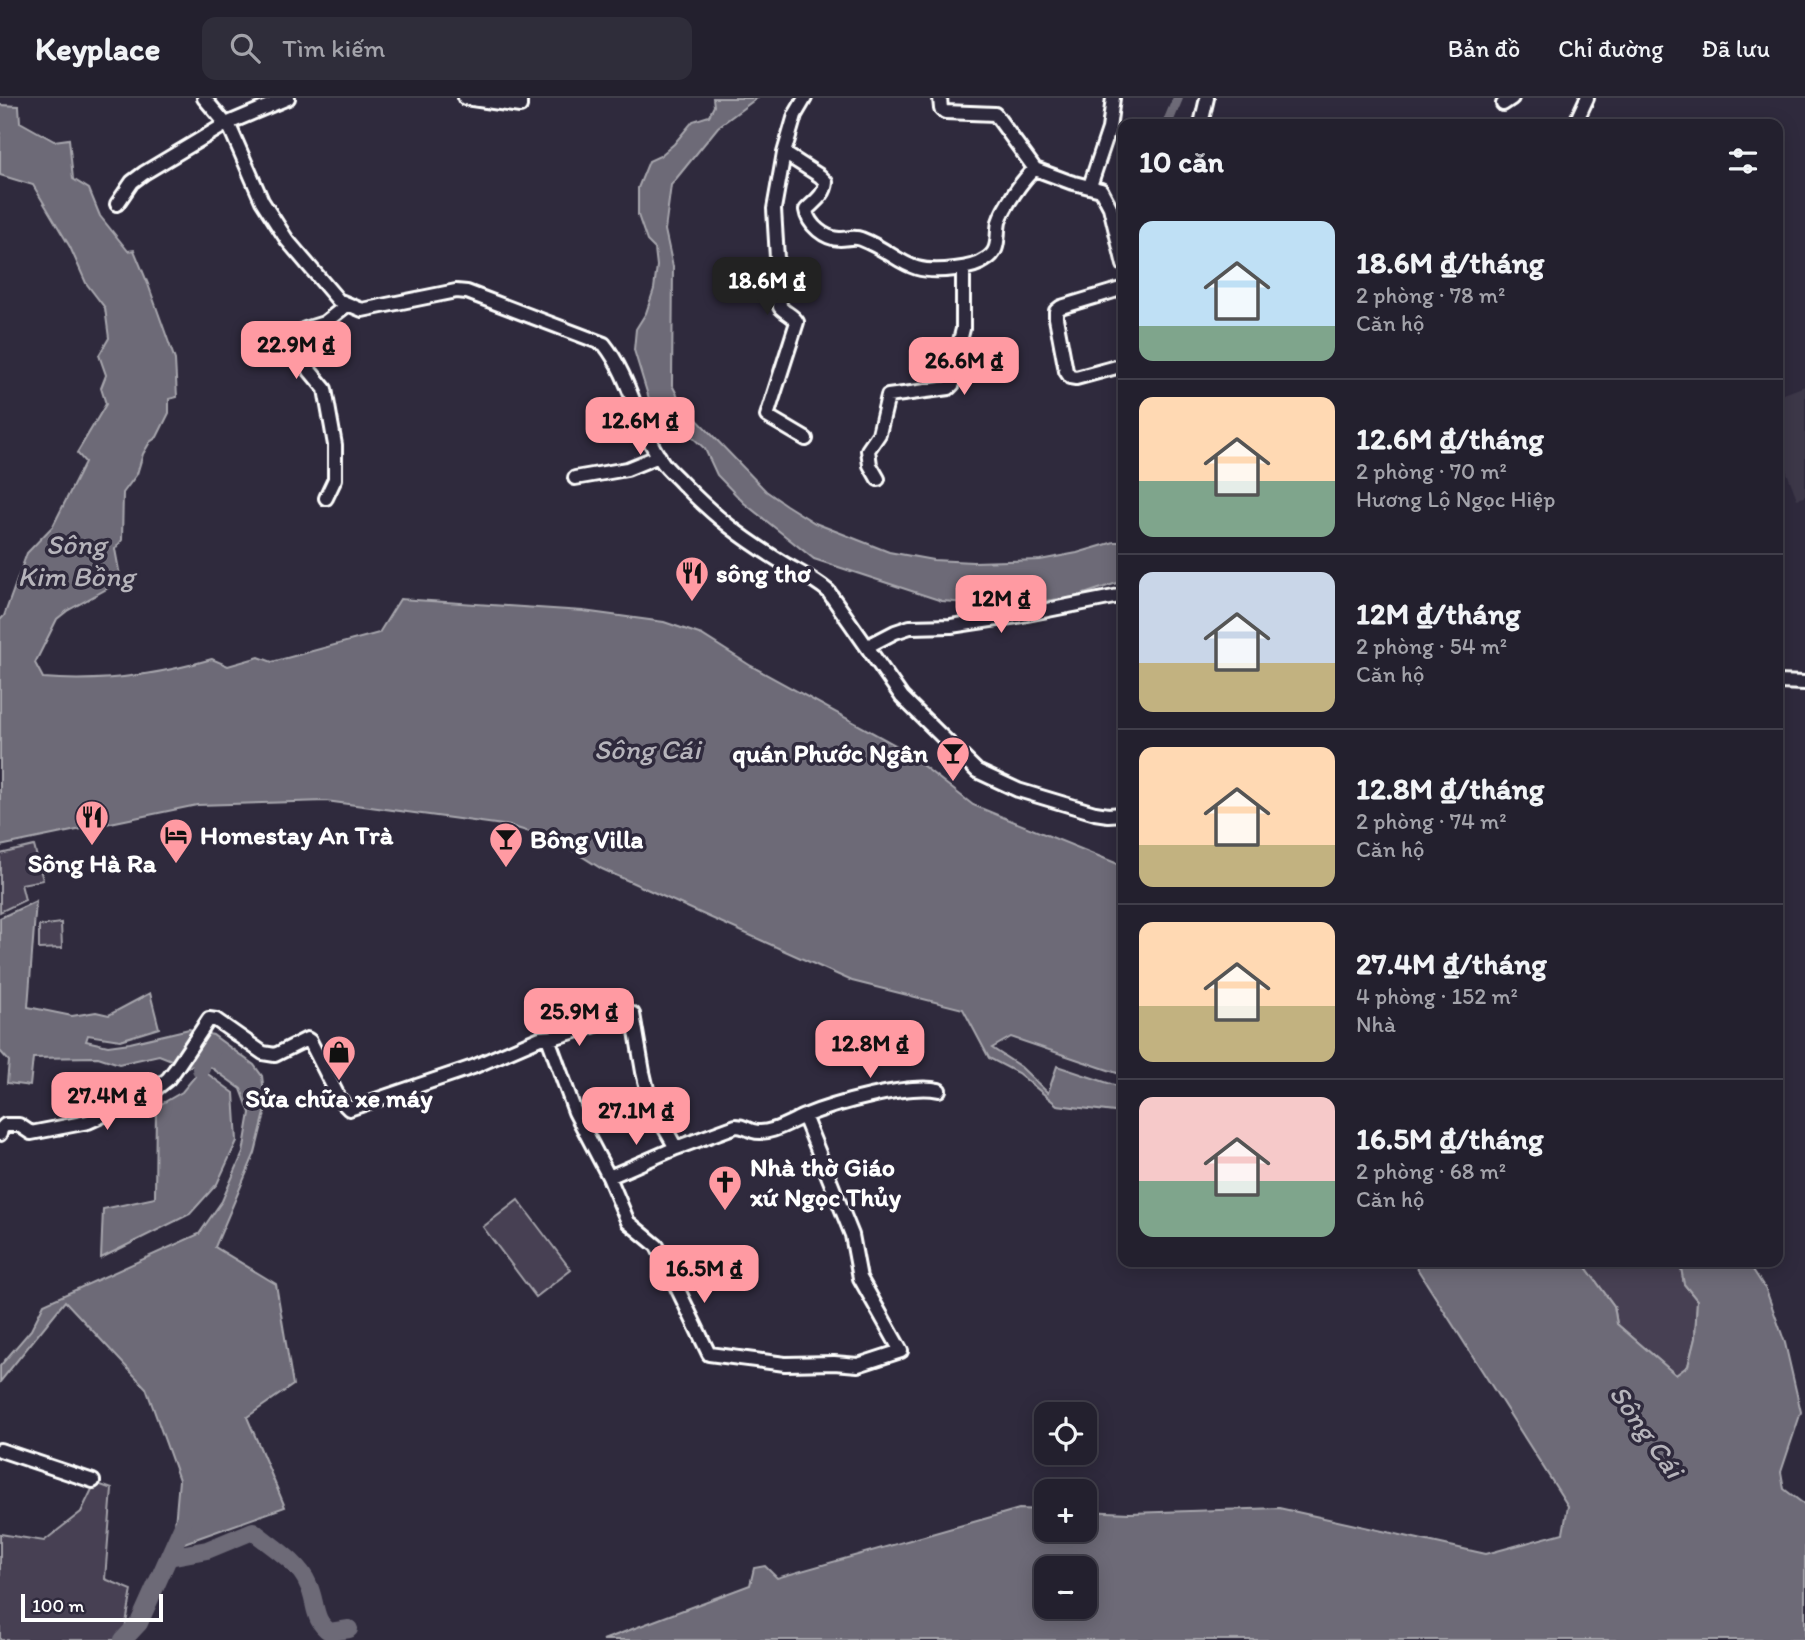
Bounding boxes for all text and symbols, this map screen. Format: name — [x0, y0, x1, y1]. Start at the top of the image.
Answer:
search box — [202, 17, 692, 80]
text: Keyplace — [35, 29, 160, 68]
icon: search — [226, 29, 264, 67]
text: Tìm kiếm — [282, 32, 386, 64]
text: Bản đồ — [1448, 34, 1520, 63]
text: Chỉ đường — [1558, 34, 1664, 63]
text: Đã lưu — [1702, 34, 1770, 63]
icon: filters — [1724, 142, 1762, 180]
text: 10 căn — [1139, 143, 1224, 180]
text: 18.6M ₫/tháng — [1356, 244, 1544, 281]
icon: home — [1195, 249, 1279, 333]
pin: 18.6M ₫ — [702, 258, 832, 317]
text: 18.6M ₫ — [728, 266, 806, 294]
text: 2 phòng · 78 m² — [1356, 281, 1505, 309]
text: Căn hộ — [1356, 309, 1424, 337]
pin: 22.9M ₫ — [231, 322, 361, 381]
text: 22.9M ₫ — [257, 330, 335, 358]
pin: 26.6M ₫ — [899, 338, 1029, 397]
text: 26.6M ₫ — [925, 346, 1003, 374]
pin: 12.6M ₫ — [575, 398, 705, 457]
text: 12.6M ₫ — [602, 406, 678, 434]
text: 12.6M ₫/tháng — [1356, 420, 1544, 457]
icon: home — [1195, 425, 1279, 509]
text: 2 phòng · 70 m² — [1356, 457, 1507, 485]
text: Hương Lộ Ngọc Hiệp — [1356, 485, 1555, 513]
water label: Sông Kim Bồng — [18, 527, 138, 593]
restaurant icon: sông thơ — [673, 554, 711, 603]
place label: sông thơ — [716, 557, 811, 589]
pin: 12M ₫ — [952, 575, 1050, 635]
text: 12M ₫ — [971, 584, 1031, 612]
text: 12M ₫/tháng — [1356, 595, 1520, 632]
icon: home — [1195, 600, 1279, 684]
text: 2 phòng · 54 m² — [1356, 632, 1507, 660]
text: Căn hộ — [1356, 660, 1424, 688]
water label: Sông Cái — [594, 732, 703, 766]
bar icon: quán Phước Ngân — [934, 734, 972, 783]
place label: quán Phước Ngân — [733, 737, 928, 769]
text: 12.8M ₫/tháng — [1356, 770, 1544, 807]
icon: home — [1195, 775, 1279, 859]
restaurant icon: Sông Hà Ra — [73, 798, 111, 847]
text: 2 phòng · 74 m² — [1356, 807, 1507, 835]
hotel icon: Homestay An Trà — [157, 816, 195, 865]
place label: Homestay An Trà — [200, 819, 394, 851]
bar icon: Bông Villa — [487, 820, 525, 869]
place label: Bông Villa — [530, 823, 644, 855]
text: Căn hộ — [1356, 835, 1424, 863]
place label: Sông Hà Ra — [28, 847, 157, 879]
text: 27.4M ₫/tháng — [1356, 945, 1547, 982]
icon: home — [1195, 950, 1279, 1034]
text: 4 phòng · 152 m² — [1356, 982, 1518, 1010]
pin: 25.9M ₫ — [514, 988, 644, 1048]
text: 25.9M ₫ — [540, 997, 618, 1025]
text: Nhà — [1356, 1010, 1396, 1038]
pin: 12.8M ₫ — [805, 1020, 935, 1080]
text: 12.8M ₫ — [831, 1029, 909, 1057]
shop icon: Sửa chữa xe máy — [320, 1033, 358, 1082]
pin: 27.4M ₫ — [42, 1072, 172, 1132]
text: 27.4M ₫ — [67, 1081, 147, 1109]
place label: Sửa chữa xe máy — [245, 1082, 433, 1114]
pin: 27.1M ₫ — [571, 1088, 701, 1147]
text: 27.1M ₫ — [598, 1096, 674, 1124]
text: 16.5M ₫/tháng — [1356, 1120, 1544, 1157]
icon: home — [1195, 1125, 1279, 1209]
place label: Nhà thờ Giáo xứ Ngọc Thủy — [750, 1151, 902, 1213]
text: 2 phòng · 68 m² — [1356, 1157, 1506, 1185]
church icon: Nhà thờ Giáo xứ Ngọc Thủy — [706, 1163, 744, 1212]
text: Căn hộ — [1356, 1185, 1424, 1213]
pin: 16.5M ₫ — [639, 1246, 769, 1305]
text: 16.5M ₫ — [666, 1254, 742, 1282]
water label: Sông Cái — [1603, 1378, 1693, 1487]
map controls — [1034, 1402, 1097, 1619]
button: locate — [1034, 1402, 1097, 1465]
button: + — [1034, 1479, 1097, 1542]
button: − — [1034, 1556, 1097, 1619]
scale bar — [21, 1591, 163, 1623]
text: 100 m — [32, 1594, 84, 1617]

